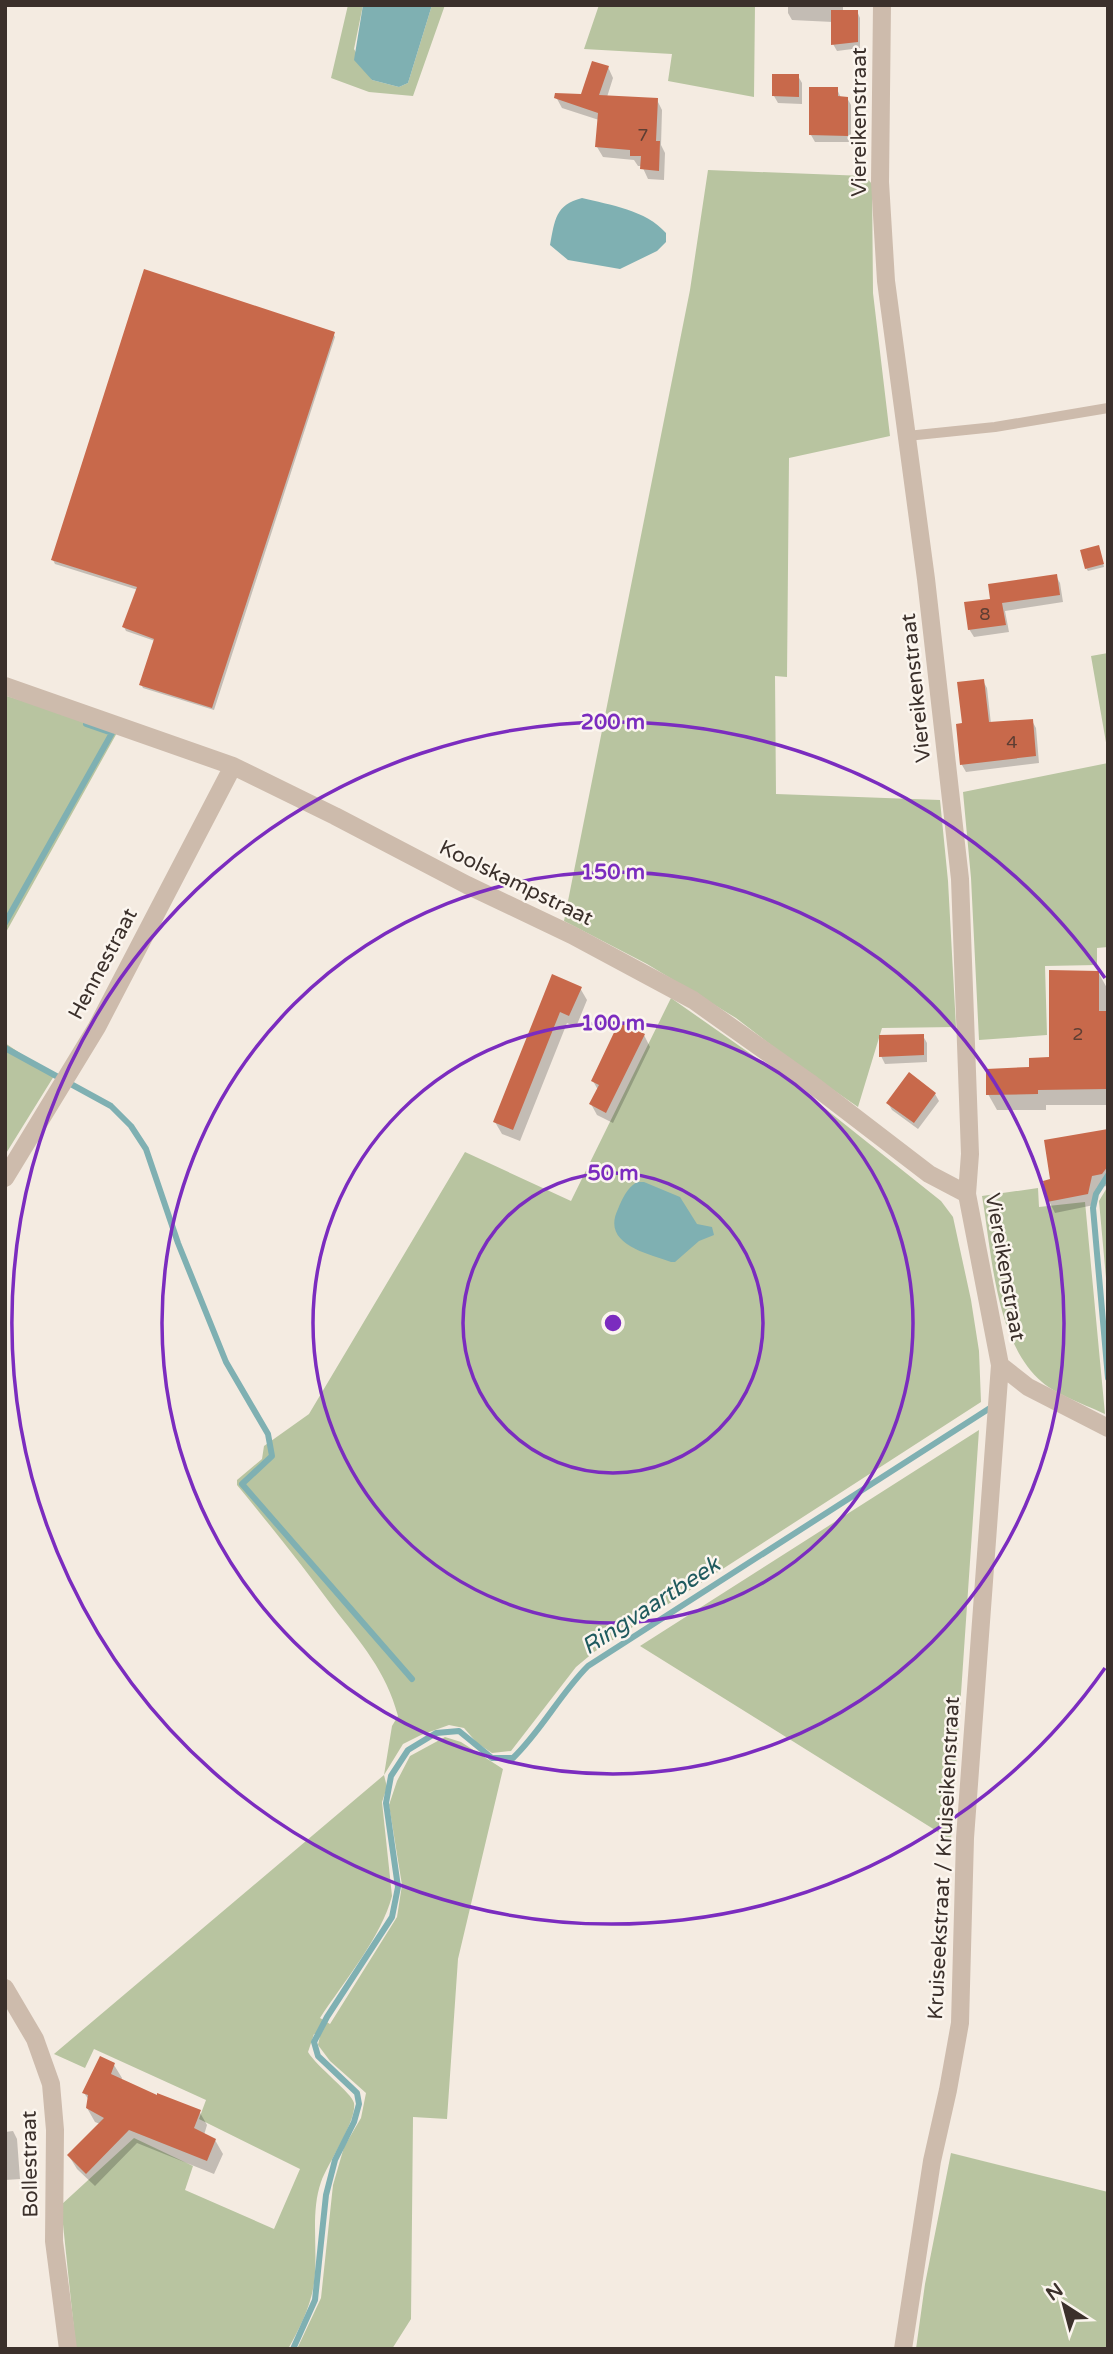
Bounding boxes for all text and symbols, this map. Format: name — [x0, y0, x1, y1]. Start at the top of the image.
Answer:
street label: Viereikenstraat — [847, 47, 872, 197]
house number: 7 — [637, 124, 649, 146]
house number: 8 — [979, 603, 991, 625]
street label: Viereikenstraat — [896, 612, 936, 764]
text: 200 m — [581, 710, 645, 735]
house number: 4 — [1006, 731, 1018, 753]
street label: Koolskampstraat — [435, 835, 597, 931]
text: 150 m — [581, 860, 645, 885]
street label: Hennestraat — [63, 904, 143, 1024]
text: 100 m — [581, 1011, 645, 1036]
house number: 2 — [1072, 1023, 1084, 1045]
text: 50 m — [587, 1161, 639, 1186]
street label: Viereikenstraat — [980, 1191, 1030, 1343]
centre of rings — [601, 1311, 625, 1335]
water label: Ringvaartbeek — [577, 1550, 727, 1661]
street label: Kruiseekstraat / Kruiseikenstraat — [923, 1696, 965, 2020]
street label: Bollestraat — [17, 2110, 43, 2218]
north arrow — [1029, 2270, 1099, 2340]
text: N — [1042, 2279, 1067, 2305]

